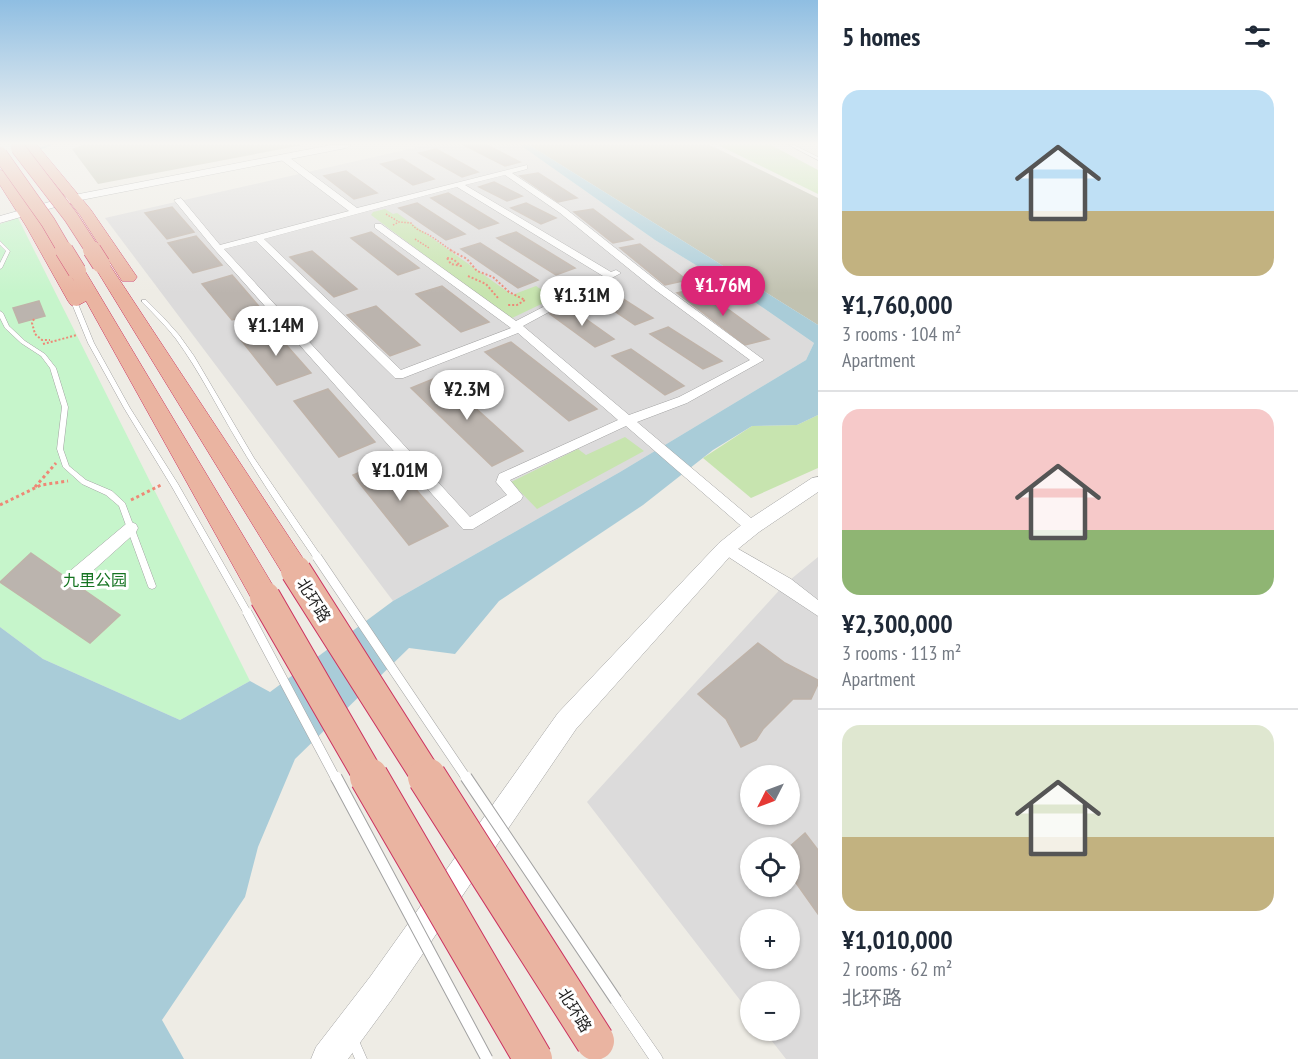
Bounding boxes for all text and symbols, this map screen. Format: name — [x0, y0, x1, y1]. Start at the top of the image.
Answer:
text: 5 homes — [842, 20, 920, 53]
icon: filters — [1241, 20, 1274, 53]
icon: home — [1004, 129, 1112, 237]
pin: ¥1.76M — [674, 266, 772, 317]
text: ¥1.76M — [695, 272, 751, 298]
pin: ¥1.31M — [533, 276, 631, 327]
text: ¥1.31M — [554, 282, 610, 308]
text: ¥1,760,000 — [842, 288, 953, 321]
pin: ¥1.14M — [227, 306, 325, 357]
text: ¥1.14M — [248, 312, 304, 338]
text: 3 rooms · 104 m² — [842, 321, 961, 347]
text: Apartment — [842, 347, 915, 373]
pin: ¥2.3M — [425, 370, 509, 421]
text: ¥2.3M — [444, 376, 490, 402]
icon: home — [1004, 448, 1112, 556]
pin: ¥1.01M — [351, 451, 449, 502]
text: ¥1.01M — [372, 457, 428, 483]
park label: 九里公园 — [63, 570, 127, 590]
street label: 北环路 — [293, 574, 335, 626]
text: ¥2,300,000 — [842, 607, 953, 640]
text: 3 rooms · 113 m² — [842, 640, 961, 666]
text: Apartment — [842, 666, 915, 692]
icon: home — [1004, 764, 1112, 872]
north arrow — [740, 765, 800, 825]
map controls — [740, 765, 800, 1041]
button: locate — [740, 837, 800, 897]
button: + — [740, 909, 800, 969]
text: ¥1,010,000 — [842, 923, 953, 956]
text: 2 rooms · 62 m² — [842, 956, 952, 982]
button: − — [740, 981, 800, 1041]
street label: 北环路 — [554, 984, 596, 1036]
text: 北环路 — [842, 985, 902, 1011]

